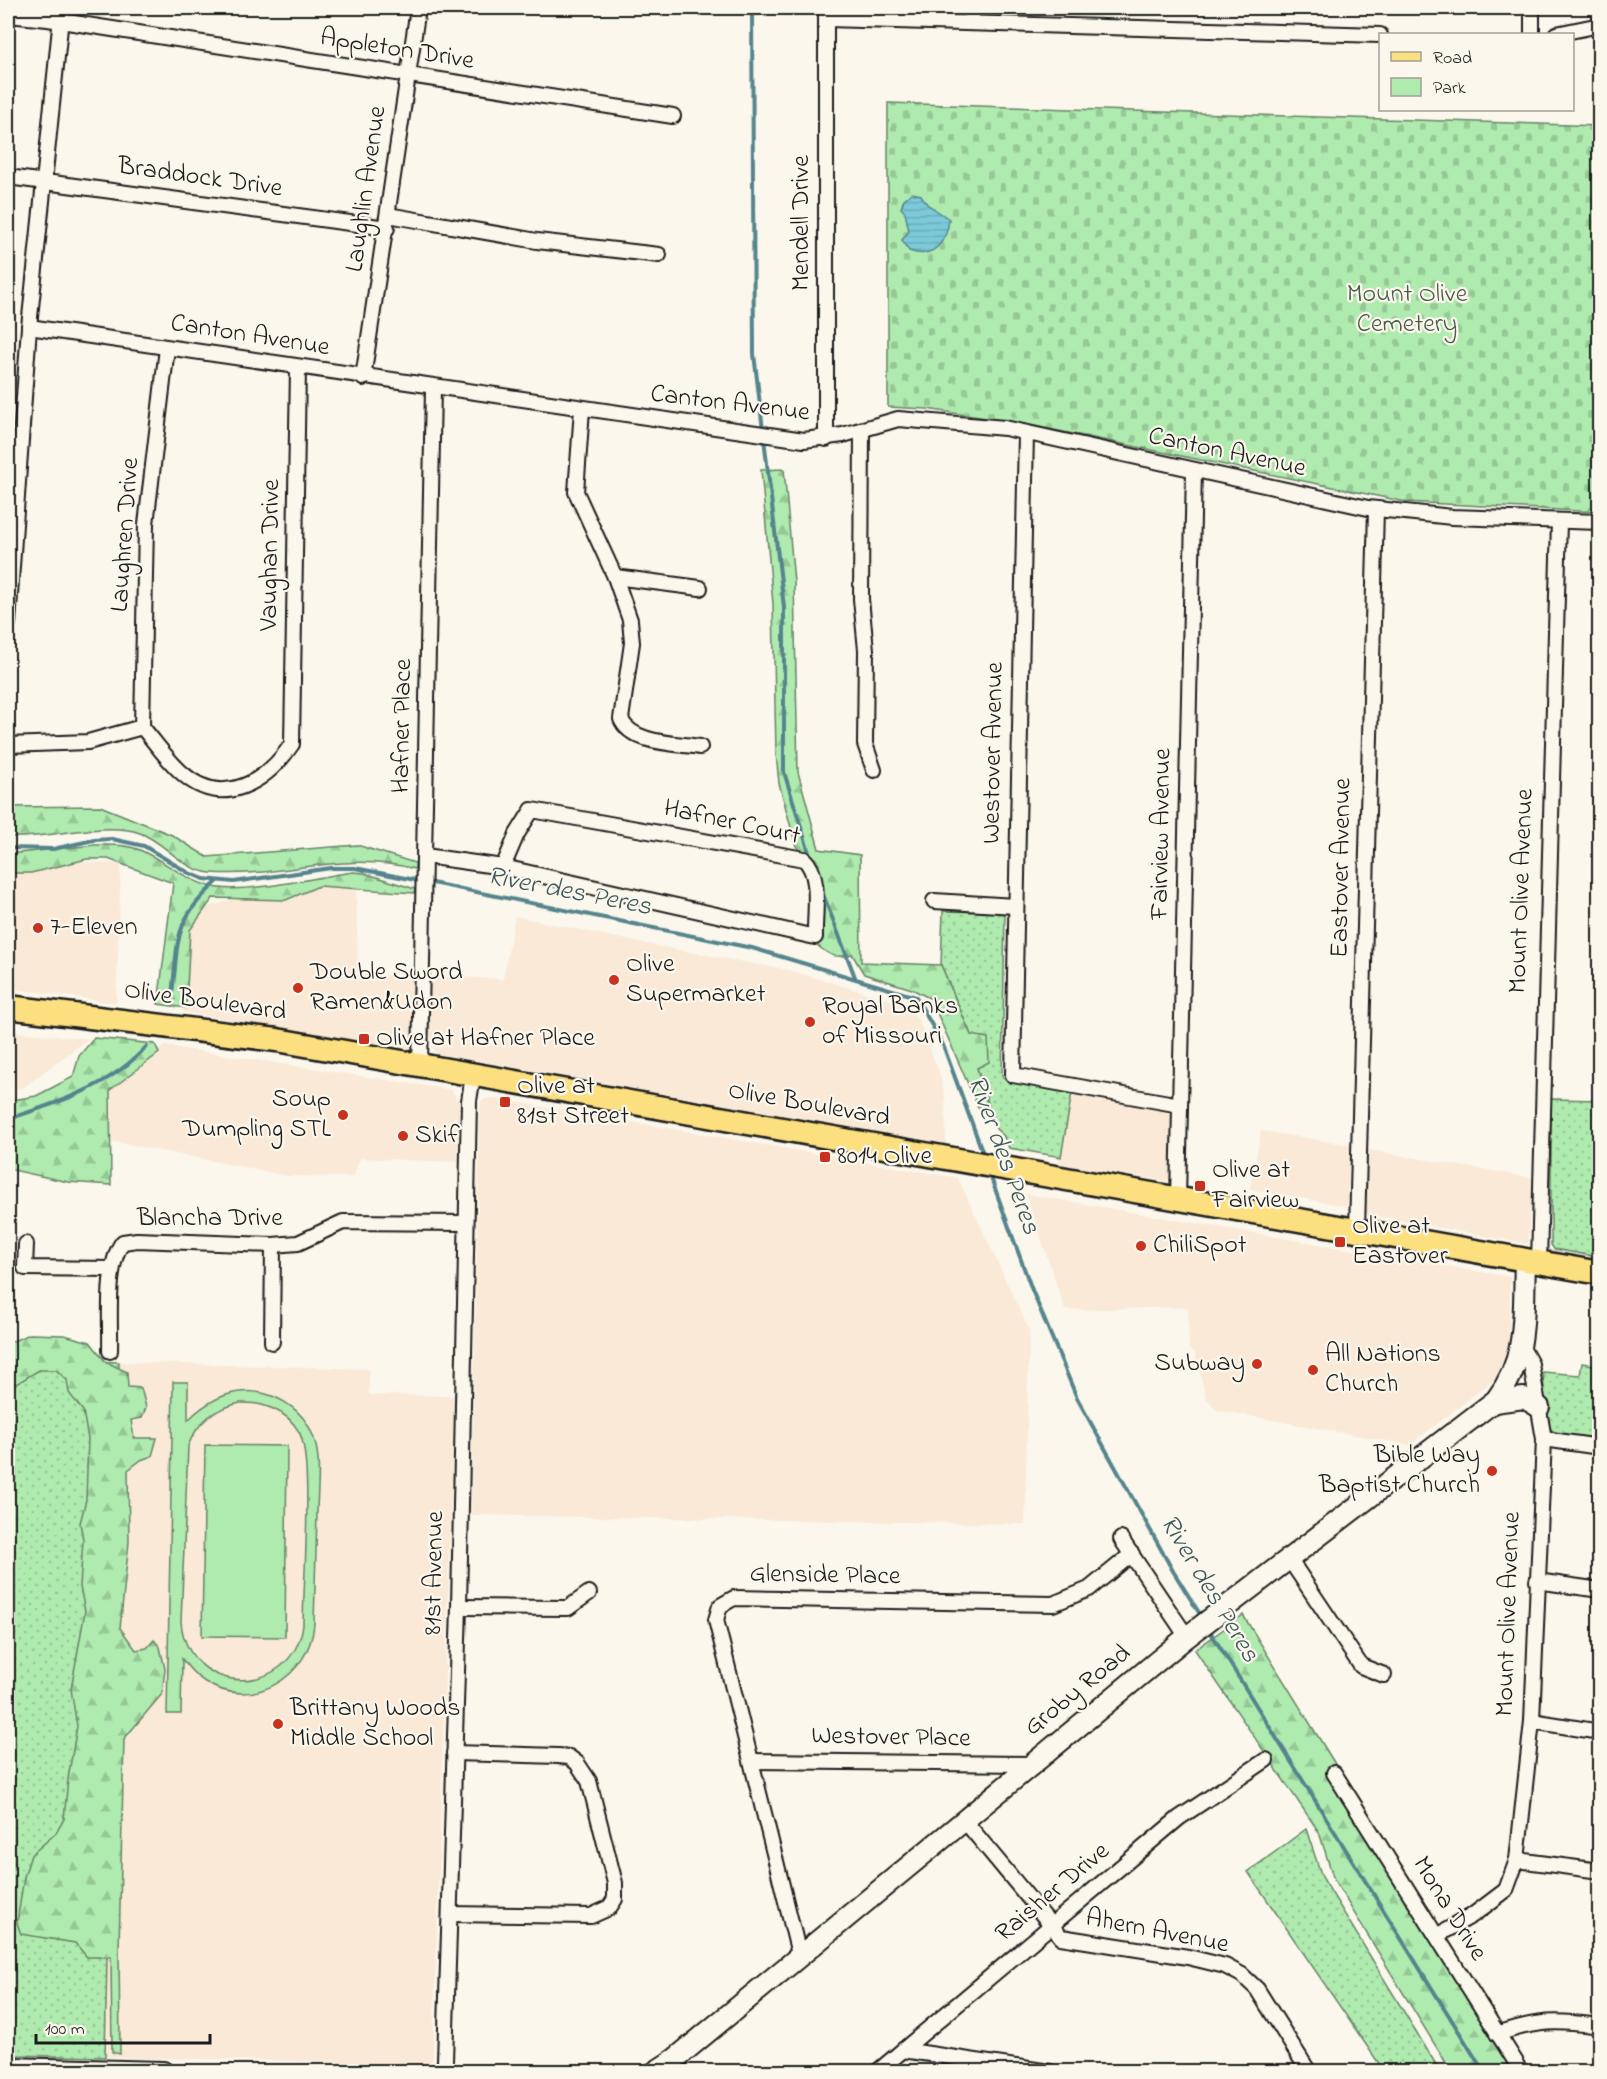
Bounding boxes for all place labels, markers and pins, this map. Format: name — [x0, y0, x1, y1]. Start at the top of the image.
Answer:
place label: 7-Eleven — [50, 909, 138, 947]
marker: 7-Eleven — [31, 921, 45, 935]
place label: Olive Supermarket — [626, 946, 766, 1014]
place label: Double Sword Ramen&Udon — [309, 954, 463, 1022]
marker: Olive Supermarket — [607, 973, 621, 987]
marker: Double Sword Ramen&Udon — [291, 981, 305, 995]
place label: Royal Banks of Missouri — [822, 988, 958, 1056]
marker: Royal Banks of Missouri — [803, 1015, 817, 1029]
place label: Olive at Hafner Place — [376, 1020, 595, 1058]
marker: Olive at Hafner Place — [357, 1032, 371, 1046]
place label: Olive at 81st Street — [517, 1068, 629, 1136]
place label: Soup Dumpling STL — [181, 1081, 331, 1149]
marker: Olive at 81st Street — [498, 1095, 512, 1109]
marker: Soup Dumpling STL — [336, 1108, 350, 1122]
place label: Skif — [415, 1117, 461, 1155]
marker: Skif — [396, 1129, 410, 1143]
place label: 8014 Olive — [837, 1138, 932, 1176]
marker: 8014 Olive — [818, 1150, 832, 1164]
place label: Olive at Fairview — [1211, 1152, 1299, 1220]
marker: Olive at Fairview — [1193, 1179, 1207, 1193]
place label: Olive at Eastover — [1352, 1208, 1449, 1276]
place label: ChiliSpot — [1153, 1227, 1247, 1265]
marker: Olive at Eastover — [1333, 1235, 1347, 1249]
marker: ChiliSpot — [1134, 1239, 1148, 1253]
place label: All Nations Church — [1325, 1336, 1441, 1404]
place label: Subway — [1154, 1345, 1245, 1383]
marker: Subway — [1250, 1357, 1264, 1371]
marker: All Nations Church — [1306, 1363, 1320, 1377]
place label: Bible Way Baptist Church — [1318, 1437, 1480, 1505]
marker: Bible Way Baptist Church — [1485, 1464, 1499, 1478]
place label: Brittany Woods Middle School — [289, 1690, 461, 1758]
marker: Brittany Woods Middle School — [271, 1717, 285, 1731]

